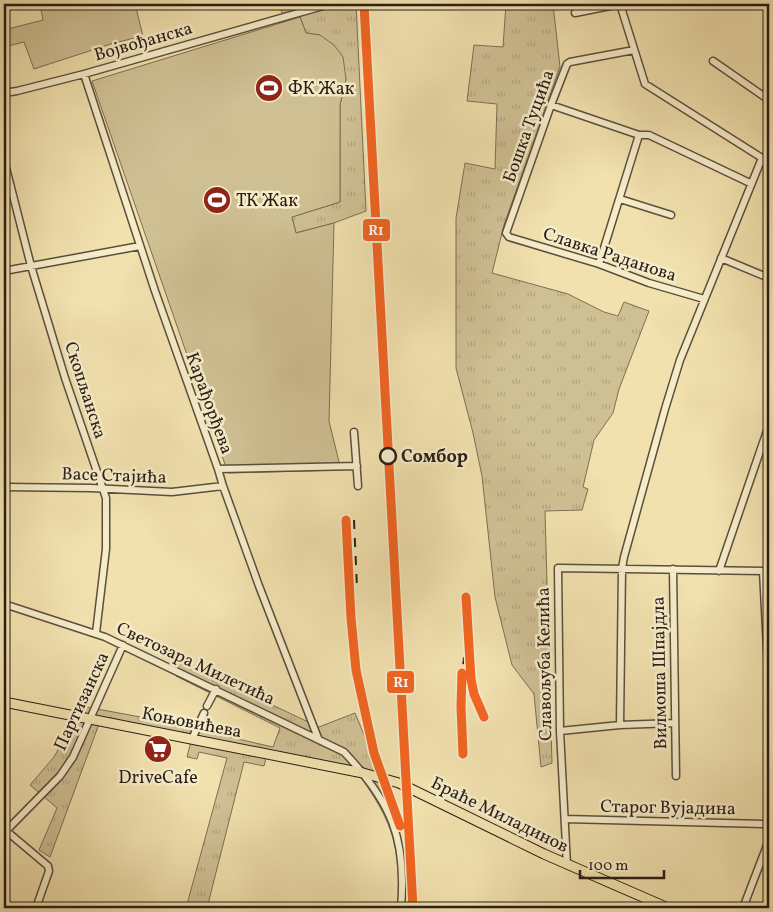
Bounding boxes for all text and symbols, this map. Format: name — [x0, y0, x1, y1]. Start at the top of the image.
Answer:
street label: Војвођанска — [91, 16, 196, 68]
street label: Бошка Туцића — [497, 67, 561, 186]
sports icon: ФК Жак — [254, 73, 284, 103]
place label: ФК Жак — [288, 77, 355, 102]
sports icon: ТК Жак — [202, 185, 232, 215]
place label: ТК Жак — [236, 189, 298, 214]
line badge: R1 — [362, 218, 391, 242]
text: R1 — [368, 222, 384, 241]
street label: Славка Раданова — [540, 222, 680, 289]
street label: Скопљанска — [57, 339, 112, 442]
street label: Карађорђева — [179, 349, 239, 458]
place label: Сомбор — [401, 445, 468, 470]
marker: Сомбор — [379, 447, 397, 465]
street label: Васе Стајића — [61, 462, 167, 491]
street label: Славољуба Келића — [532, 587, 559, 741]
street label: Вилмоша Шпајдла — [647, 596, 674, 750]
street label: Светозара Милетића — [112, 617, 279, 712]
street label: Партизанска — [49, 648, 116, 755]
line badge: R1 — [386, 670, 415, 694]
text: R1 — [393, 674, 409, 693]
street label: Коњовићева — [140, 702, 244, 745]
supermarket icon: DriveCafe — [143, 734, 173, 764]
place label: DriveCafe — [118, 766, 198, 791]
street label: Браће Миладинов — [426, 771, 572, 860]
street label: Старог Вујадина — [600, 795, 736, 822]
scale bar — [580, 847, 664, 879]
text: 100 m — [588, 856, 628, 877]

